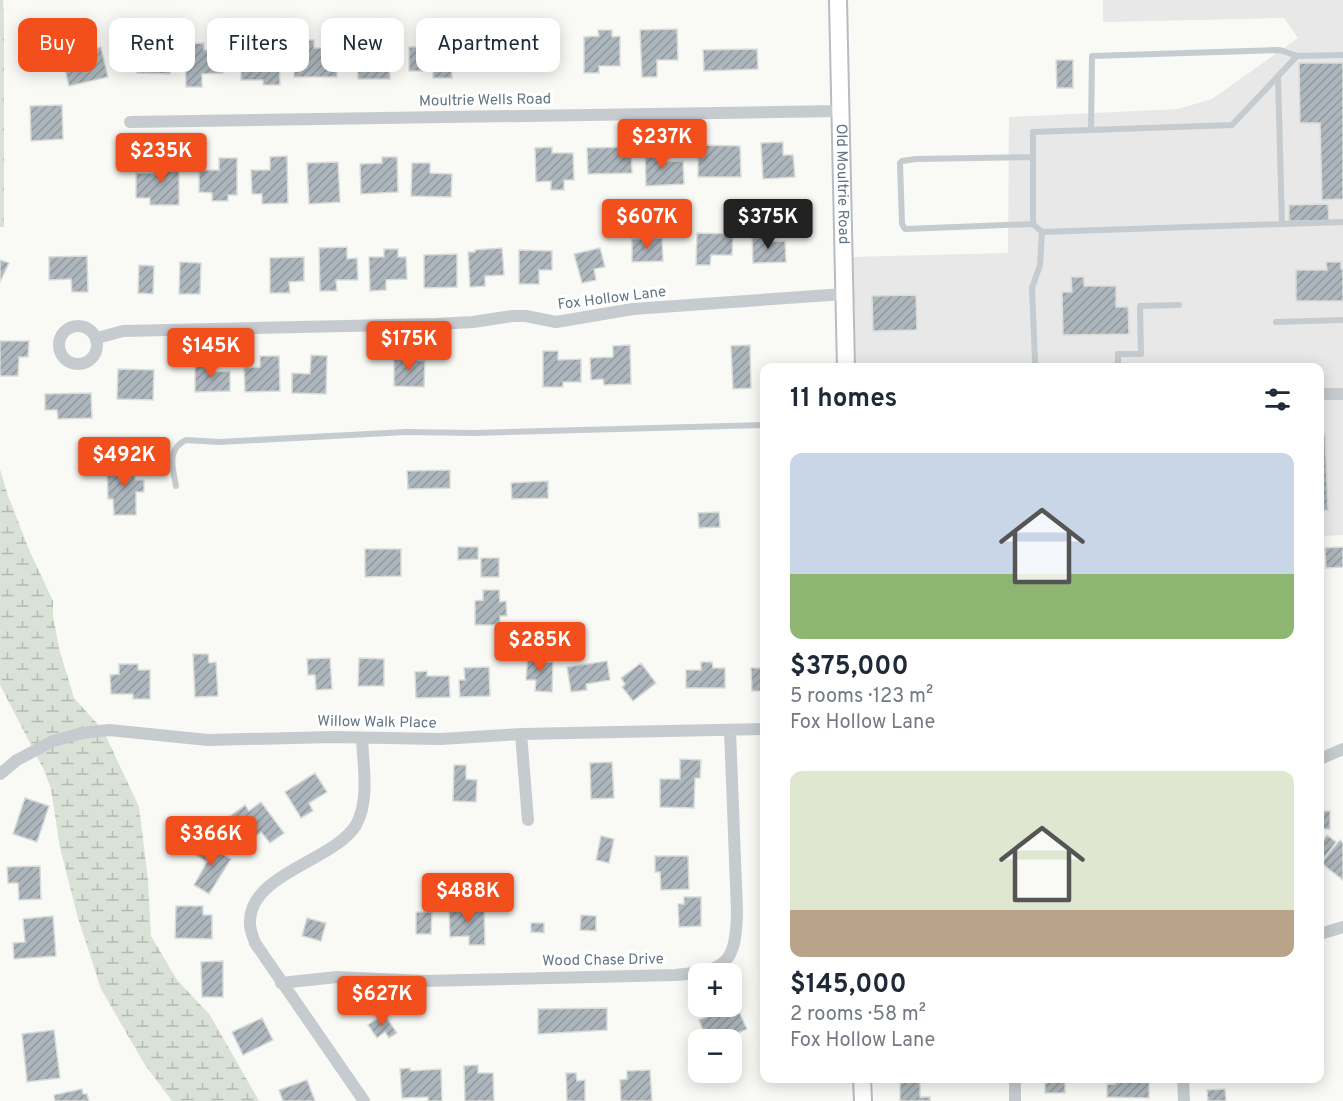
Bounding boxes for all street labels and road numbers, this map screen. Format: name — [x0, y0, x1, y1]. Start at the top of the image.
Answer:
street label: Moultrie Wells Road — [419, 90, 551, 112]
street label: Old Moultrie Road — [831, 123, 853, 245]
street label: Fox Hollow Lane — [557, 283, 667, 315]
street label: Willow Walk Place — [317, 712, 437, 734]
street label: Wood Chase Drive — [542, 950, 664, 972]

